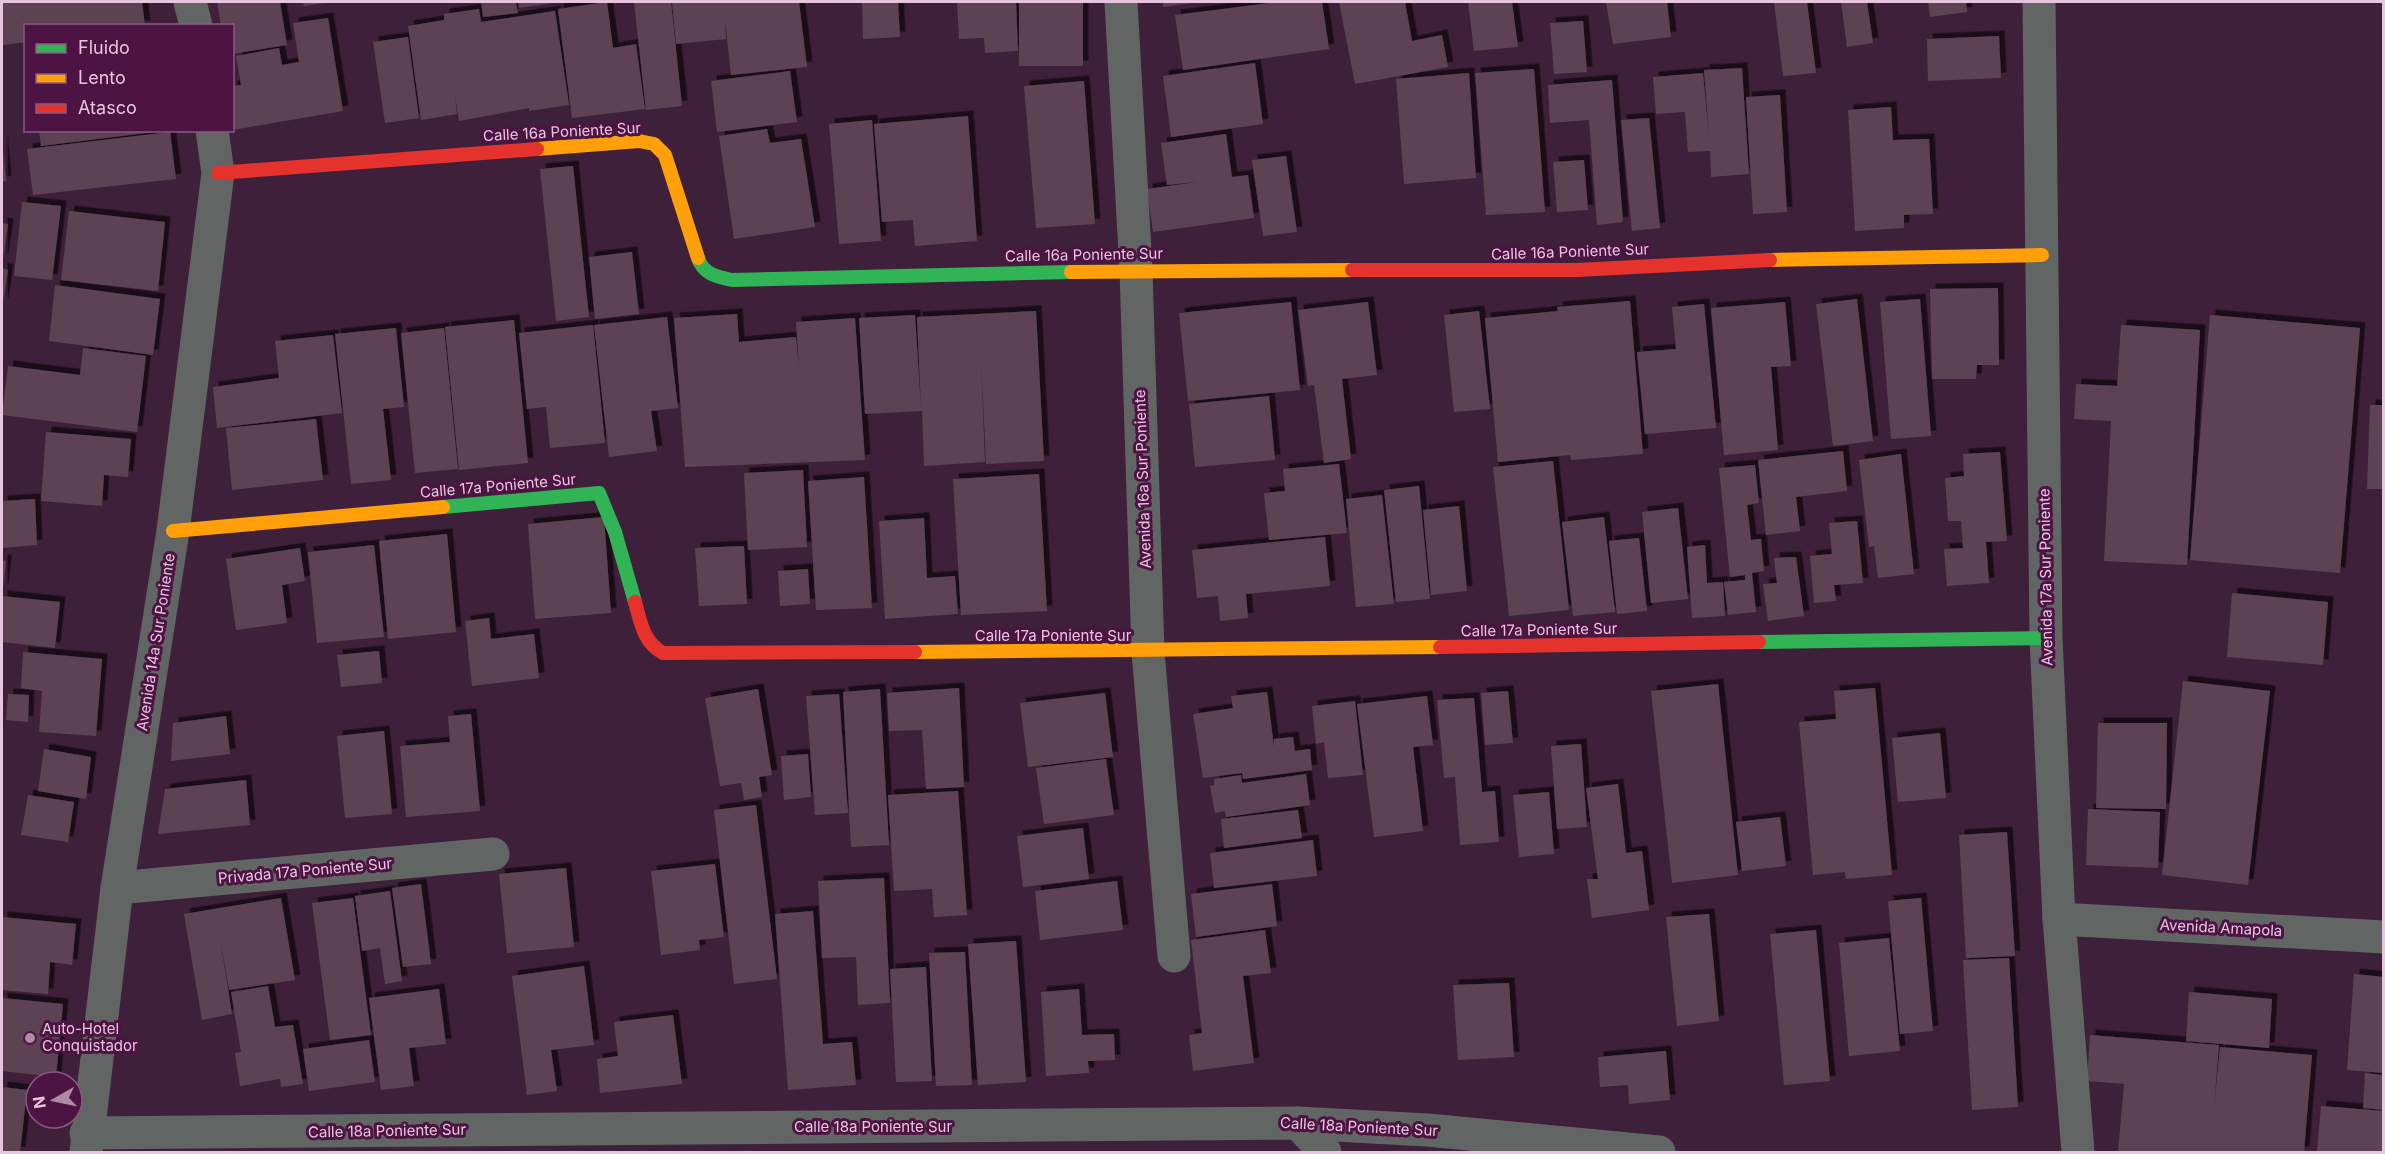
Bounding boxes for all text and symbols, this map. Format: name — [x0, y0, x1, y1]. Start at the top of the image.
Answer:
legend — [24, 24, 234, 132]
text: Fluido — [78, 37, 130, 58]
text: Lento — [78, 67, 126, 88]
text: Atasco — [78, 97, 137, 118]
street label: Calle 16a Poniente Sur — [483, 118, 642, 145]
street label: Calle 16a Poniente Sur — [1491, 239, 1650, 264]
street label: Calle 16a Poniente Sur — [1005, 244, 1164, 265]
street label: Avenida 16a Sur Poniente — [1130, 389, 1155, 569]
street label: Calle 17a Poniente Sur — [419, 469, 577, 502]
street label: Avenida 17a Sur Poniente — [2034, 488, 2057, 666]
street label: Avenida 14a Sur Poniente — [132, 552, 179, 732]
street label: Calle 17a Poniente Sur — [1461, 619, 1618, 640]
street label: Calle 17a Poniente Sur — [975, 626, 1132, 645]
street label: Privada 17a Poniente Sur — [217, 853, 393, 888]
street label: Avenida Amapola — [2159, 915, 2283, 940]
place label: Auto-Hotel Conquistador — [42, 1019, 138, 1055]
marker: Auto-Hotel Conquistador — [23, 1031, 37, 1045]
north arrow — [24, 1070, 84, 1130]
text: N — [28, 1095, 50, 1110]
street label: Calle 18a Poniente Sur — [1280, 1113, 1439, 1140]
street label: Calle 18a Poniente Sur — [794, 1117, 952, 1136]
street label: Calle 18a Poniente Sur — [308, 1120, 467, 1141]

